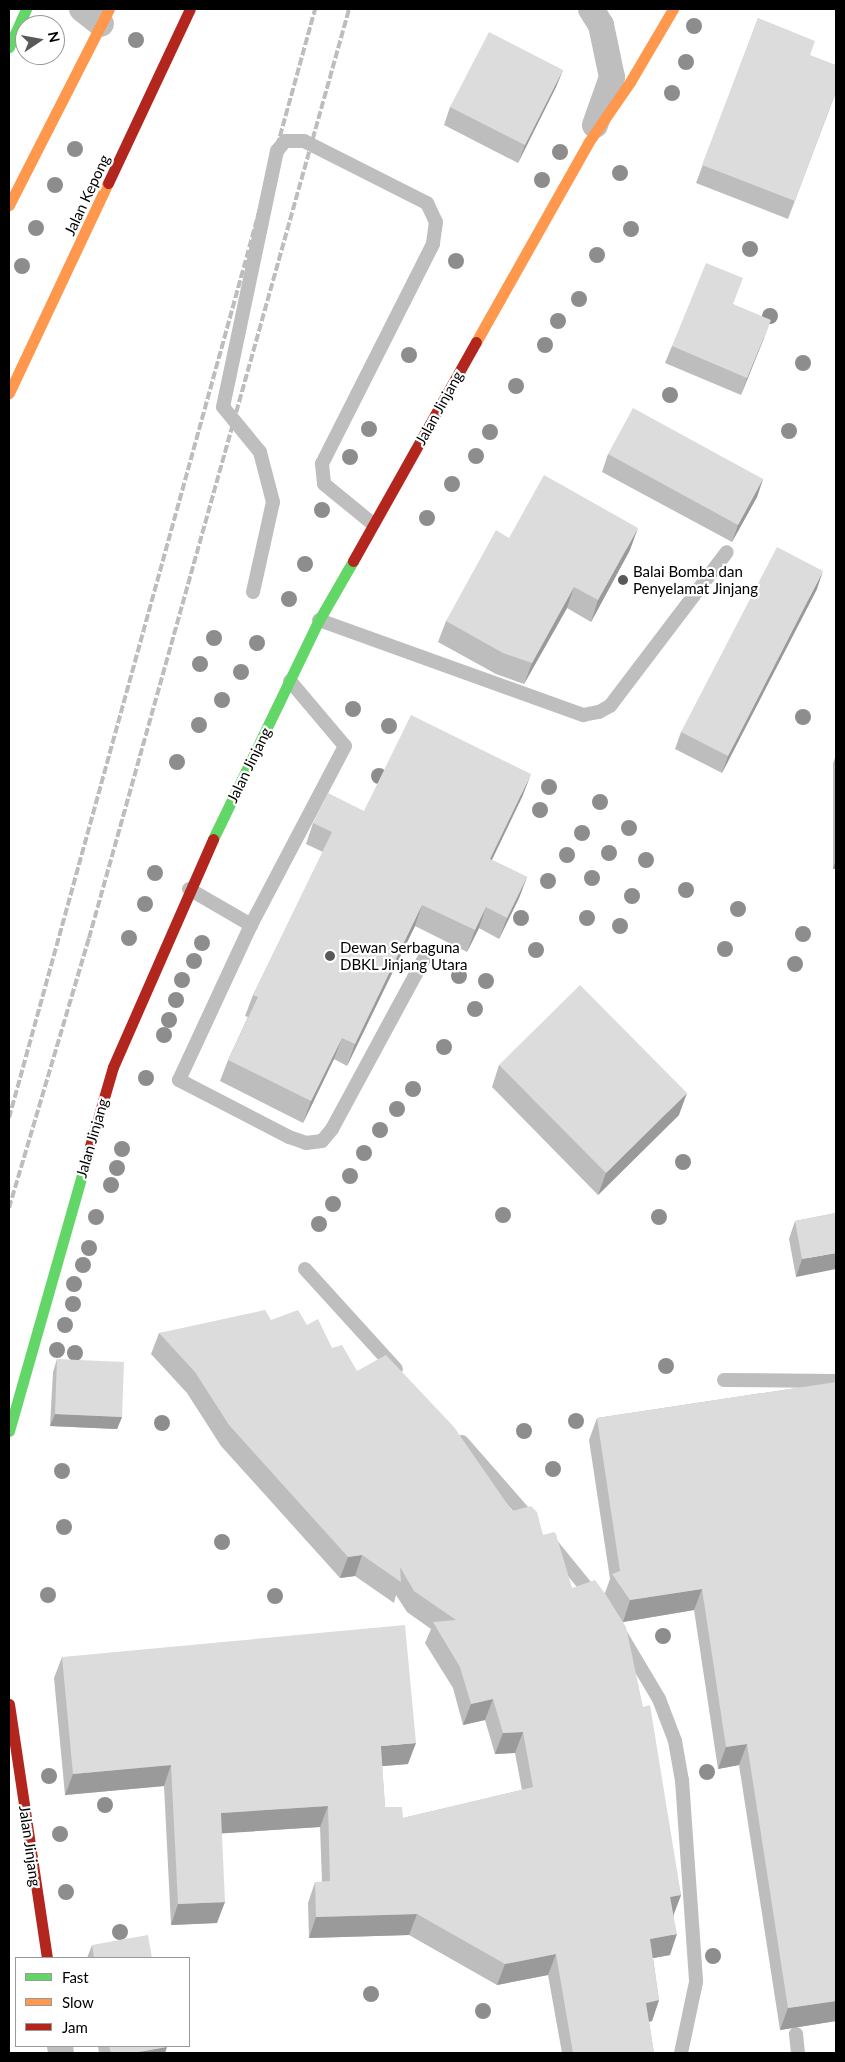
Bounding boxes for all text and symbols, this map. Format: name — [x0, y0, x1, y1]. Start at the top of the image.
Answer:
north arrow — [15, 15, 65, 65]
text: N — [45, 30, 64, 44]
street label: Jalan Kepong — [60, 152, 114, 238]
street label: Jalan Jinjang — [411, 368, 467, 448]
place label: Balai Bomba dan Penyelamat Jinjang — [633, 562, 758, 597]
marker: Balai Bomba dan Penyelamat Jinjang — [617, 574, 629, 586]
street label: Jalan Jinjang — [223, 724, 275, 806]
place label: Dewan Serbaguna DBKL Jinjang Utara — [340, 938, 468, 973]
marker: Dewan Serbaguna DBKL Jinjang Utara — [324, 950, 336, 962]
street label: Jalan Jinjang — [72, 1096, 112, 1180]
street label: Jalan Jinjang — [15, 1804, 45, 1888]
legend — [15, 1957, 190, 2047]
text: Fast — [62, 1968, 89, 1986]
text: Slow — [62, 1993, 94, 2011]
text: Jam — [62, 2018, 88, 2036]

